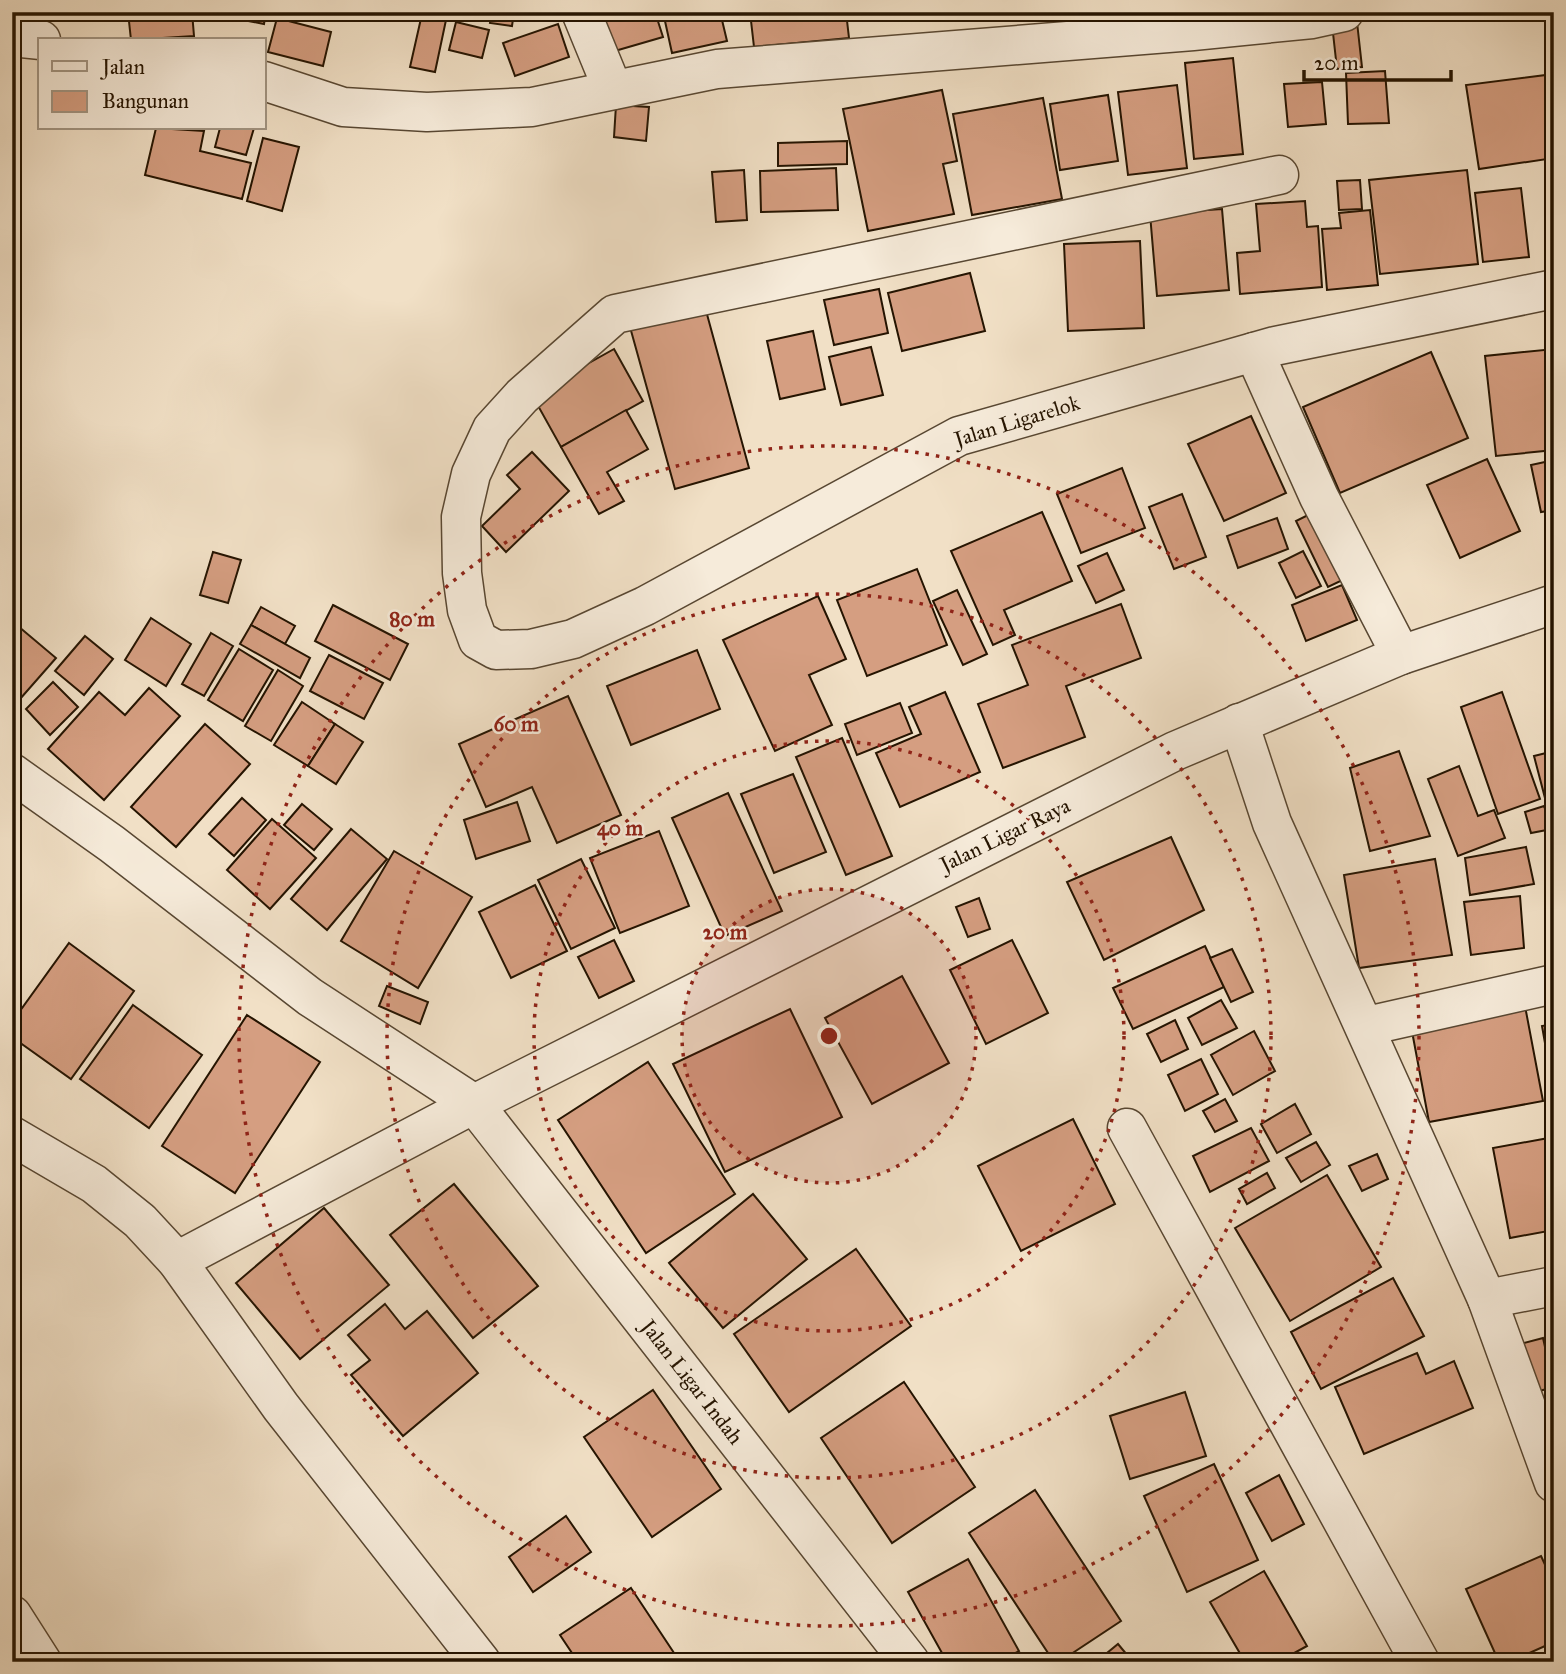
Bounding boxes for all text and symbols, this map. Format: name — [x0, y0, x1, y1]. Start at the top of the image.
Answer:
legend — [38, 38, 266, 130]
scale bar — [1304, 38, 1450, 82]
text: 20 m — [1314, 50, 1359, 76]
text: Jalan — [100, 54, 145, 80]
text: Bangunan — [102, 88, 189, 114]
street label: Jalan Ligarelok — [949, 390, 1083, 453]
text: 80 m — [389, 606, 435, 632]
text: 60 m — [493, 711, 539, 737]
street label: Jalan Ligar Raya — [934, 792, 1074, 879]
text: 40 m — [597, 815, 643, 841]
text: 20 m — [703, 919, 748, 945]
centre of rings — [817, 1024, 841, 1048]
street label: Jalan Ligar Indah — [634, 1313, 749, 1450]

